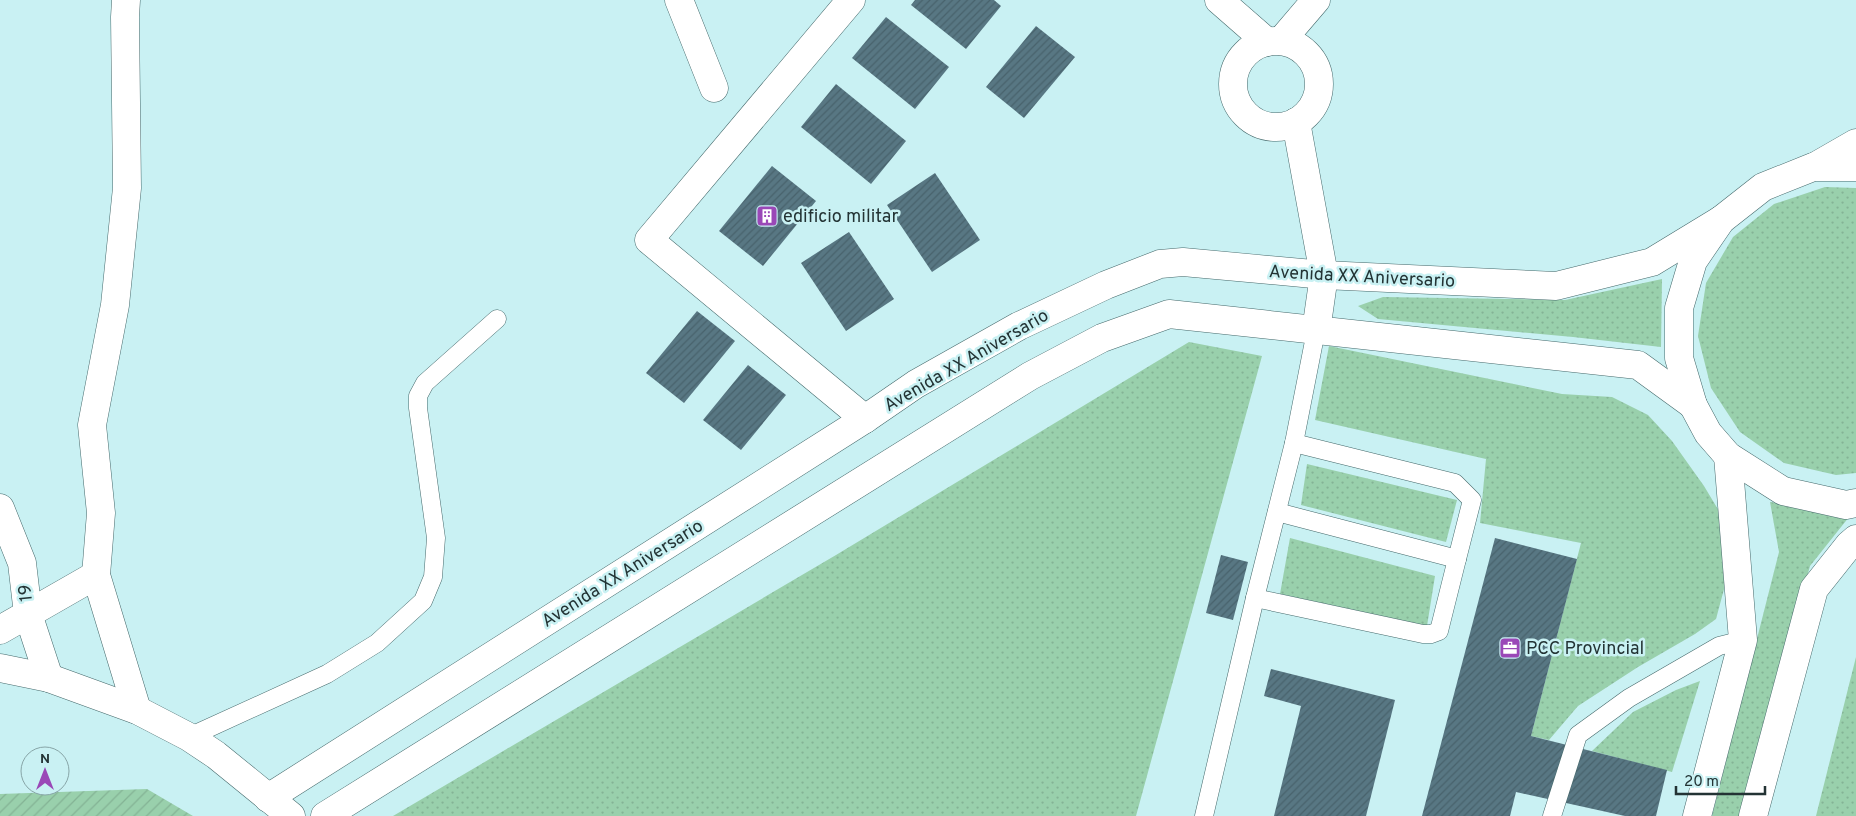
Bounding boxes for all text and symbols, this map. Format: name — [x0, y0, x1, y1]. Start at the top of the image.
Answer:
building icon: edificio militar — [755, 204, 779, 228]
place label: edificio militar — [783, 206, 899, 229]
street label: Avenida XX Aniversario — [1268, 261, 1456, 294]
street label: Avenida XX Aniversario — [880, 305, 1053, 418]
street label: Avenida XX Aniversario — [538, 515, 708, 633]
street label: 19 — [14, 583, 39, 603]
office icon: PCC Provincial — [1498, 636, 1522, 660]
place label: PCC Provincial — [1526, 638, 1644, 661]
north arrow — [20, 746, 70, 796]
text: N — [40, 751, 50, 768]
scale bar — [1676, 764, 1765, 796]
text: 20 m — [1684, 773, 1719, 792]

